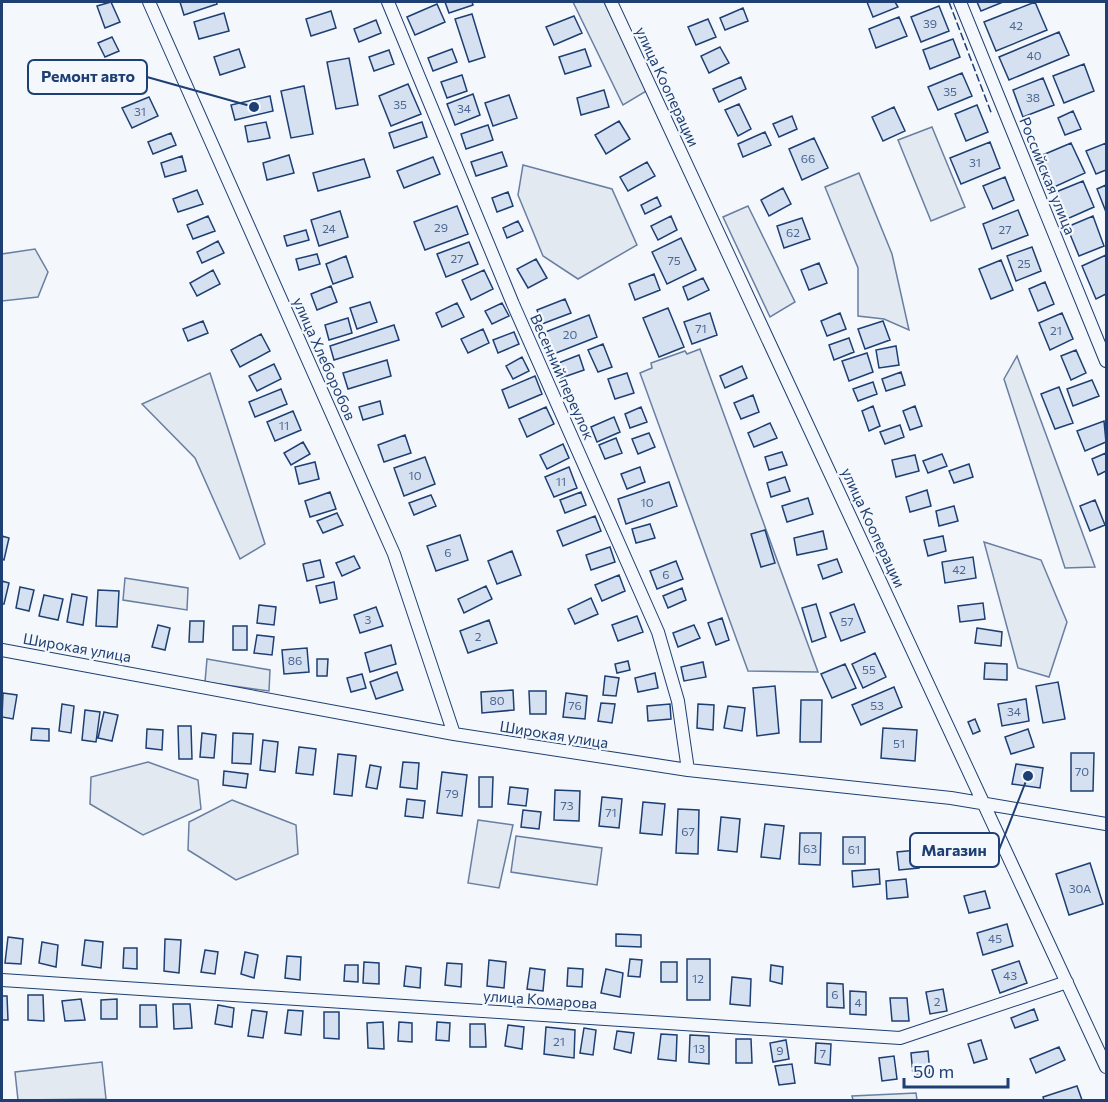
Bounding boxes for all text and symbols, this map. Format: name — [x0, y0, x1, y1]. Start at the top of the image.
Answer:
house number: 39 — [923, 16, 937, 30]
house number: 42 — [1009, 18, 1023, 32]
street label: улица Кооперации — [632, 24, 704, 149]
house number: 40 — [1026, 48, 1042, 62]
callout: Ремонт авто — [28, 60, 147, 94]
text: Ремонт авто — [41, 66, 136, 85]
house number: 35 — [943, 84, 957, 98]
house number: 38 — [1026, 90, 1040, 104]
house number: 35 — [393, 97, 407, 111]
house number: 34 — [457, 101, 471, 115]
house number: 31 — [134, 104, 146, 118]
street label: Российская улица — [1016, 114, 1080, 237]
house number: 66 — [801, 151, 815, 165]
house number: 31 — [969, 155, 981, 169]
house number: 29 — [434, 220, 448, 234]
house number: 24 — [322, 221, 336, 235]
house number: 27 — [999, 222, 1011, 236]
house number: 62 — [786, 225, 800, 239]
house number: 27 — [451, 251, 463, 265]
house number: 75 — [667, 253, 681, 267]
house number: 25 — [1017, 256, 1031, 270]
street label: улица Хлеборобов — [290, 294, 360, 423]
street label: Весенний переулок — [527, 311, 599, 442]
house number: 71 — [695, 321, 707, 335]
house number: 21 — [1050, 323, 1062, 337]
house number: 20 — [563, 327, 577, 341]
house number: 11 — [279, 418, 289, 432]
street label: улица Кооперации — [838, 465, 910, 590]
house number: 10 — [409, 468, 422, 482]
house number: 11 — [556, 474, 566, 488]
house number: 10 — [641, 495, 654, 509]
house number: 6 — [444, 545, 452, 559]
house number: 42 — [952, 562, 966, 576]
house number: 6 — [662, 567, 670, 581]
house number: 3 — [365, 612, 372, 626]
house number: 57 — [840, 614, 854, 628]
street label: Широкая улица — [22, 629, 133, 665]
house number: 2 — [475, 629, 482, 643]
house number: 86 — [288, 653, 302, 667]
house number: 55 — [862, 662, 876, 676]
house number: 80 — [489, 693, 505, 707]
house number: 76 — [568, 698, 582, 712]
house number: 53 — [870, 698, 884, 712]
house number: 34 — [1007, 704, 1021, 718]
street label: Широкая улица — [499, 717, 610, 751]
house number: 51 — [893, 736, 905, 750]
house number: 70 — [1075, 764, 1089, 778]
house number: 79 — [445, 786, 459, 800]
house number: 73 — [560, 798, 574, 812]
house number: 71 — [605, 805, 617, 819]
house number: 67 — [681, 824, 695, 838]
callout: Магазин — [910, 833, 999, 867]
text: Магазин — [921, 840, 987, 859]
house number: 63 — [803, 841, 817, 855]
house number: 61 — [848, 842, 860, 856]
house number: 30А — [1069, 881, 1091, 895]
house number: 45 — [988, 931, 1002, 945]
house number: 43 — [1003, 968, 1017, 982]
house number: 12 — [692, 971, 704, 985]
street label: улица Комарова — [482, 986, 598, 1012]
house number: 6 — [831, 987, 839, 1001]
house number: 2 — [934, 994, 941, 1008]
house number: 4 — [854, 995, 862, 1009]
house number: 21 — [553, 1034, 565, 1048]
house number: 13 — [693, 1041, 705, 1055]
house number: 9 — [776, 1043, 784, 1057]
house number: 7 — [820, 1046, 826, 1060]
scale bar — [904, 1051, 1008, 1089]
text: 50 m — [913, 1060, 954, 1082]

